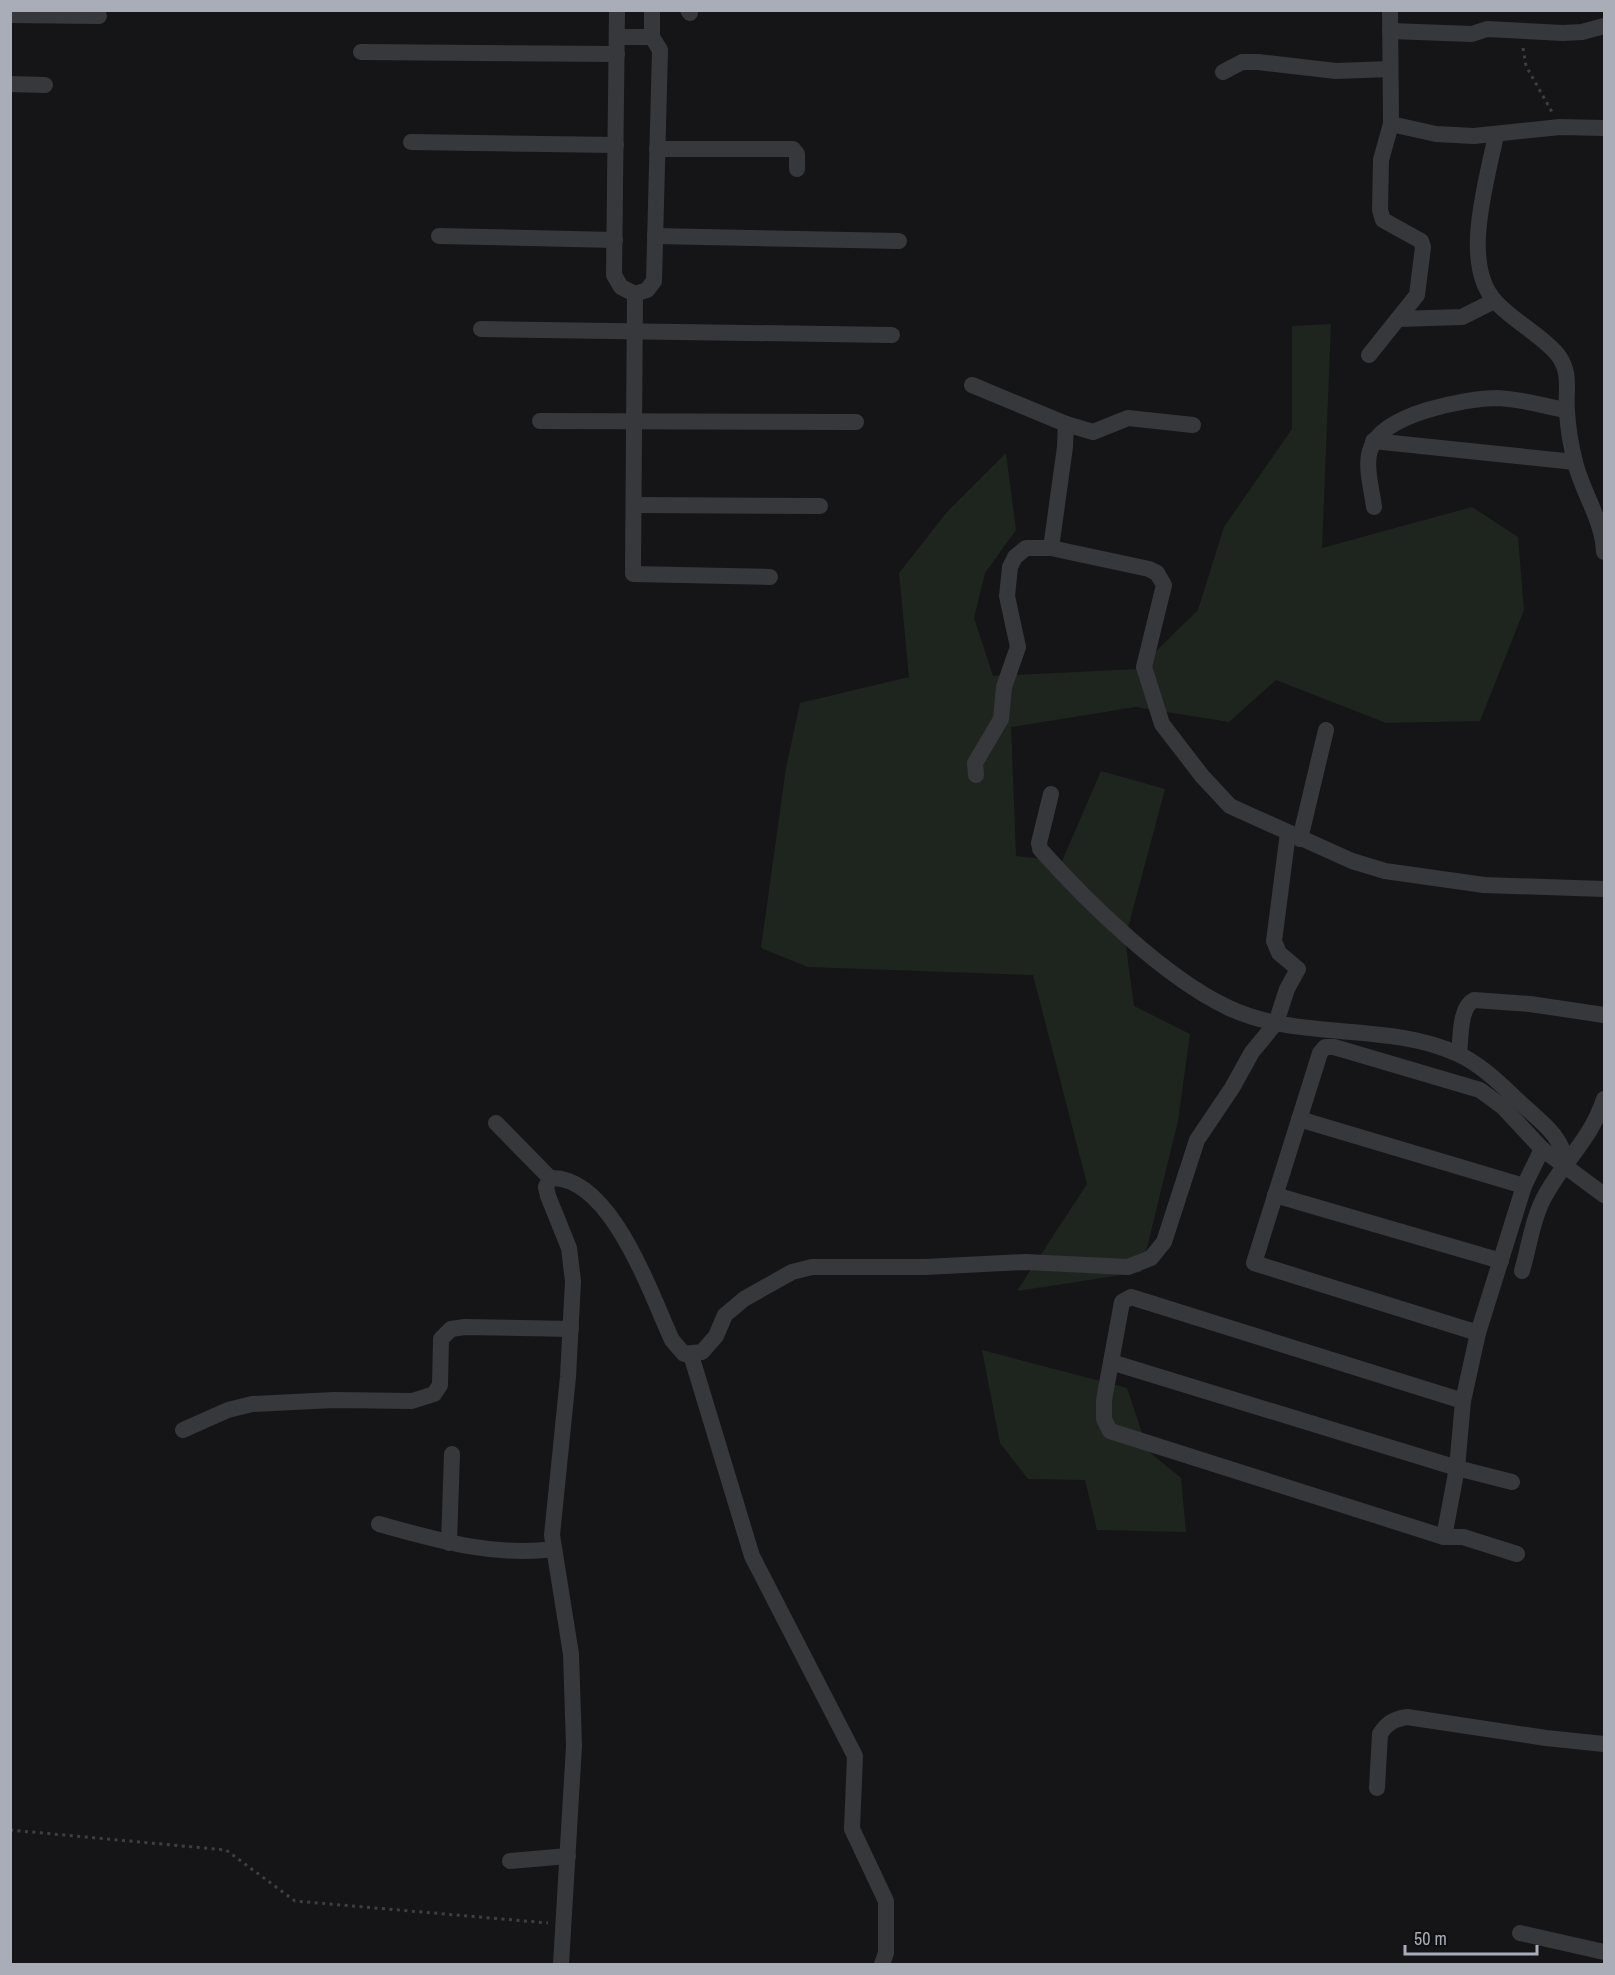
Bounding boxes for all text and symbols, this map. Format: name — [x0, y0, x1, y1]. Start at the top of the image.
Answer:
scale bar — [1405, 1918, 1537, 1956]
text: 50 m — [1414, 1926, 1447, 1951]

